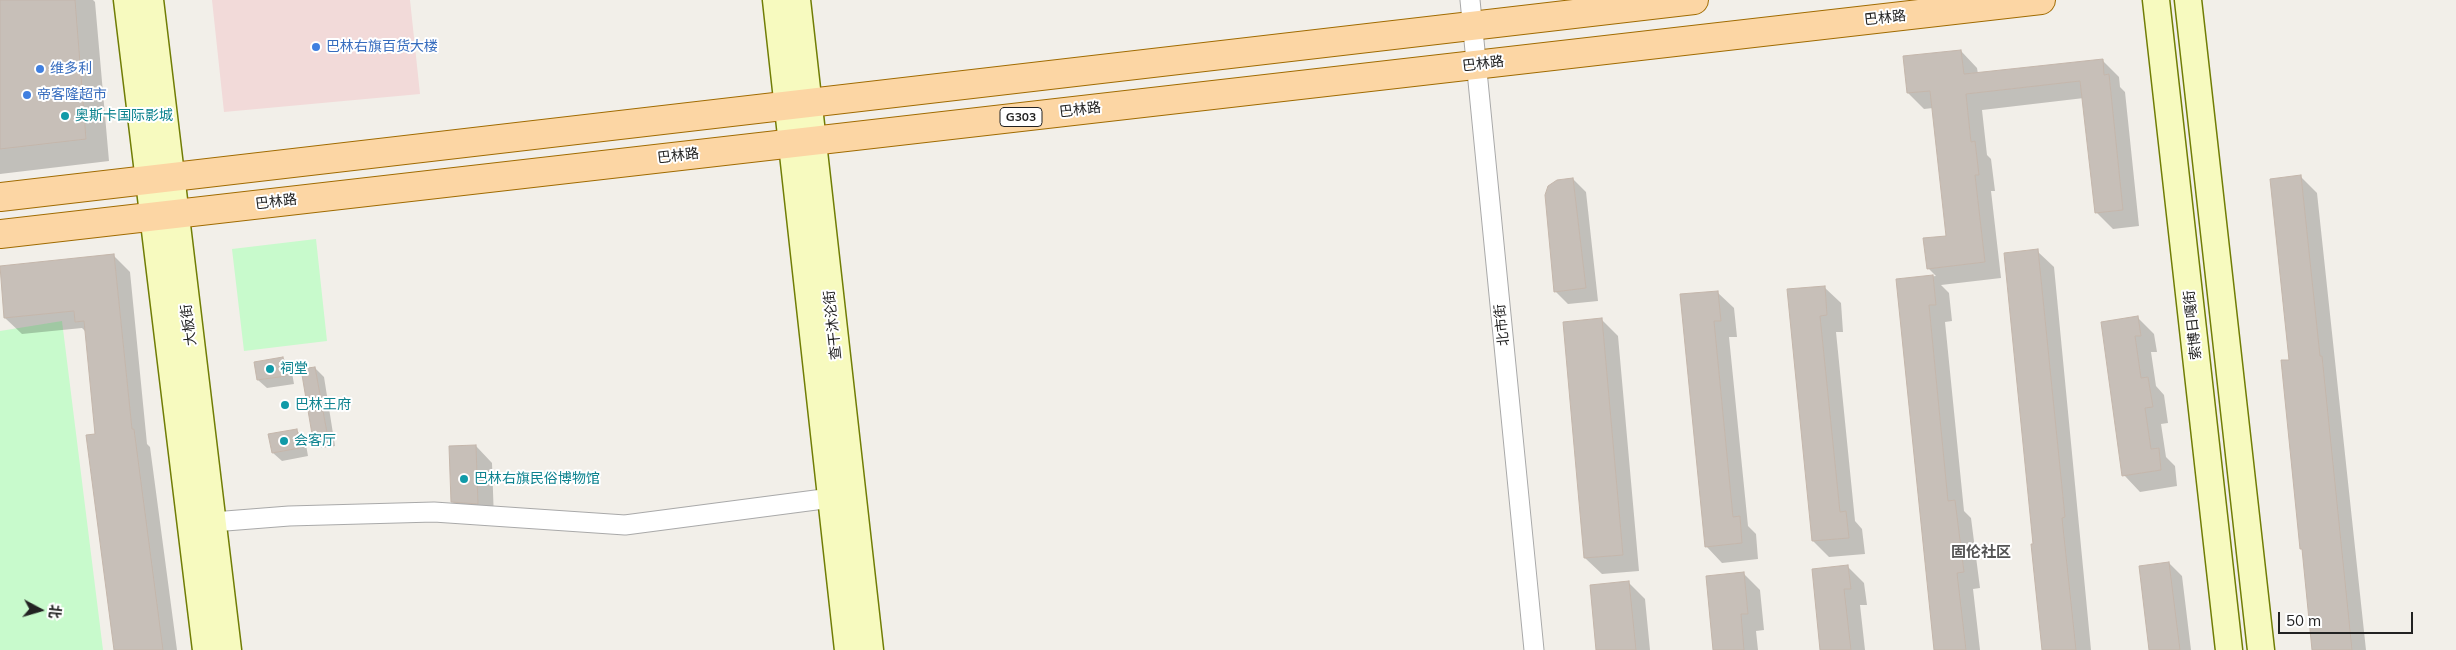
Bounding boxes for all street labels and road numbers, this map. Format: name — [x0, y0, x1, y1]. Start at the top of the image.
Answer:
street label: 巴林路 — [1863, 7, 1907, 29]
street label: 巴林路 — [1461, 53, 1505, 75]
street label: 巴林路 — [1058, 99, 1102, 121]
road number: G303 — [1000, 108, 1042, 126]
street label: 巴林路 — [656, 145, 700, 167]
street label: 巴林路 — [254, 191, 298, 213]
street label: 查干沐沦街 — [821, 289, 845, 361]
street label: 索博日嘎街 — [2181, 289, 2205, 361]
street label: 大板街 — [178, 303, 200, 347]
street label: 北市街 — [1491, 303, 1513, 347]

